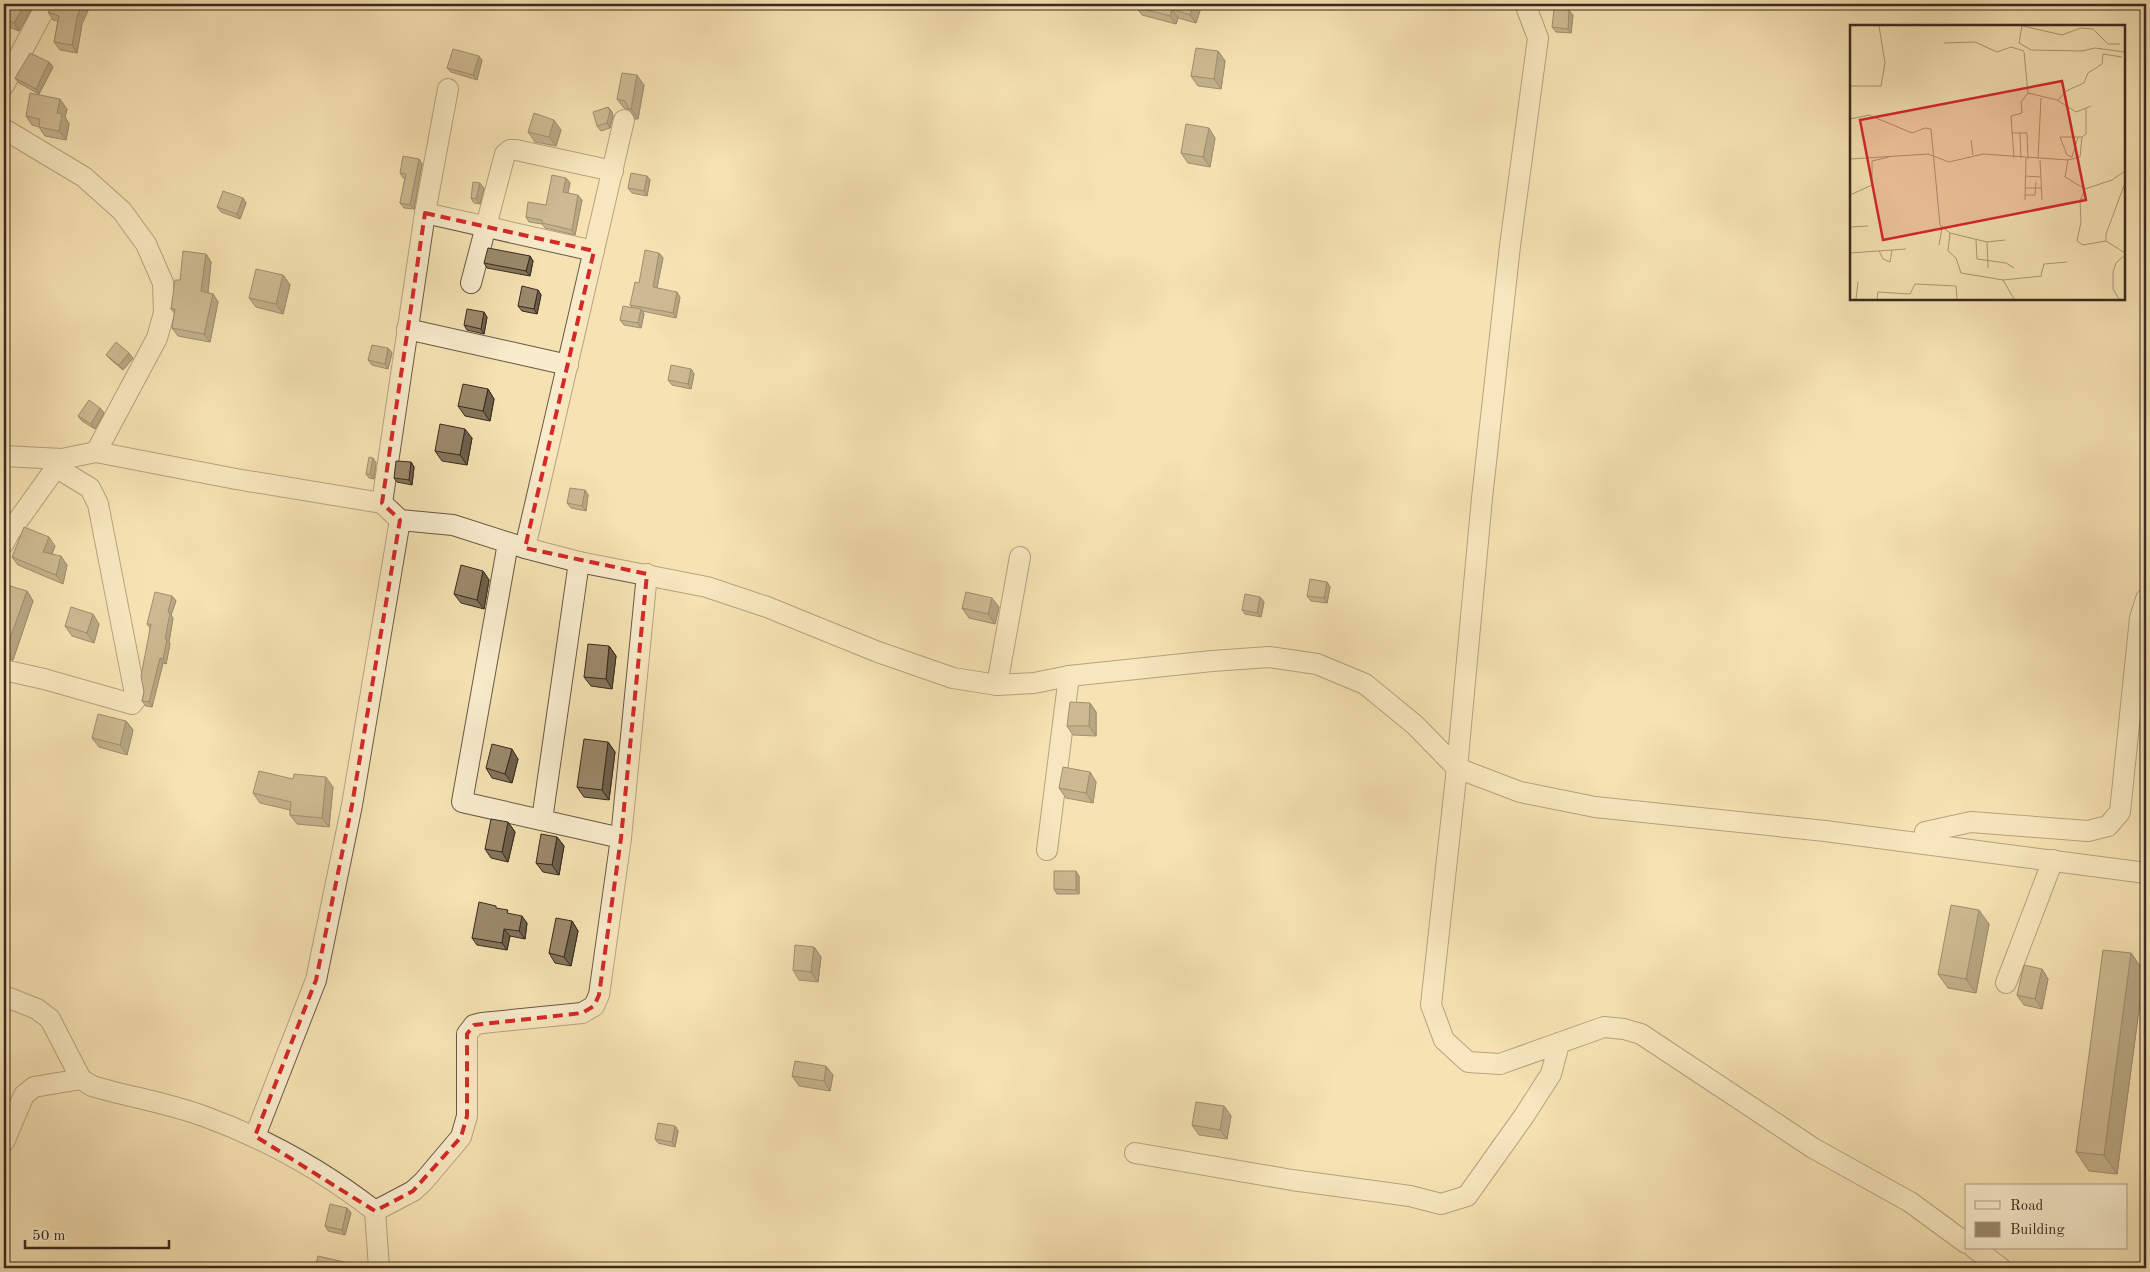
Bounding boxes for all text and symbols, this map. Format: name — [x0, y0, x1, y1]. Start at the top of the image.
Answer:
inset map — [1850, 25, 2125, 300]
legend — [1965, 1184, 2128, 1250]
text: Road — [2010, 1199, 2044, 1214]
scale bar — [25, 1217, 169, 1249]
text: Building — [2010, 1223, 2065, 1238]
text: 50 m — [32, 1229, 66, 1244]

